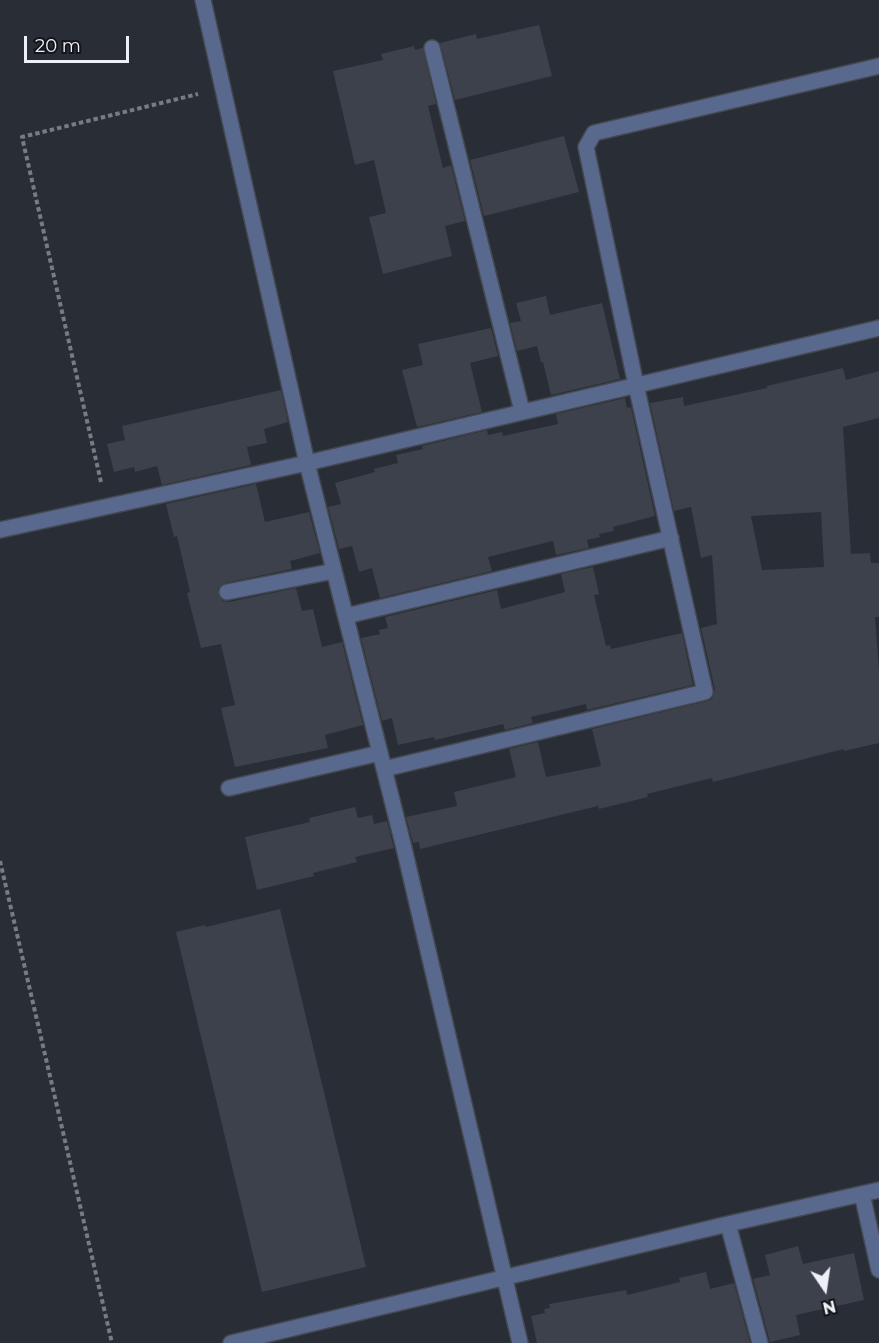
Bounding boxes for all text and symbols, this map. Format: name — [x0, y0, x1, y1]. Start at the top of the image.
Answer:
scale bar — [27, 24, 132, 62]
text: 20 m — [35, 35, 81, 57]
north arrow — [795, 1259, 855, 1319]
text: N — [821, 1296, 838, 1318]

